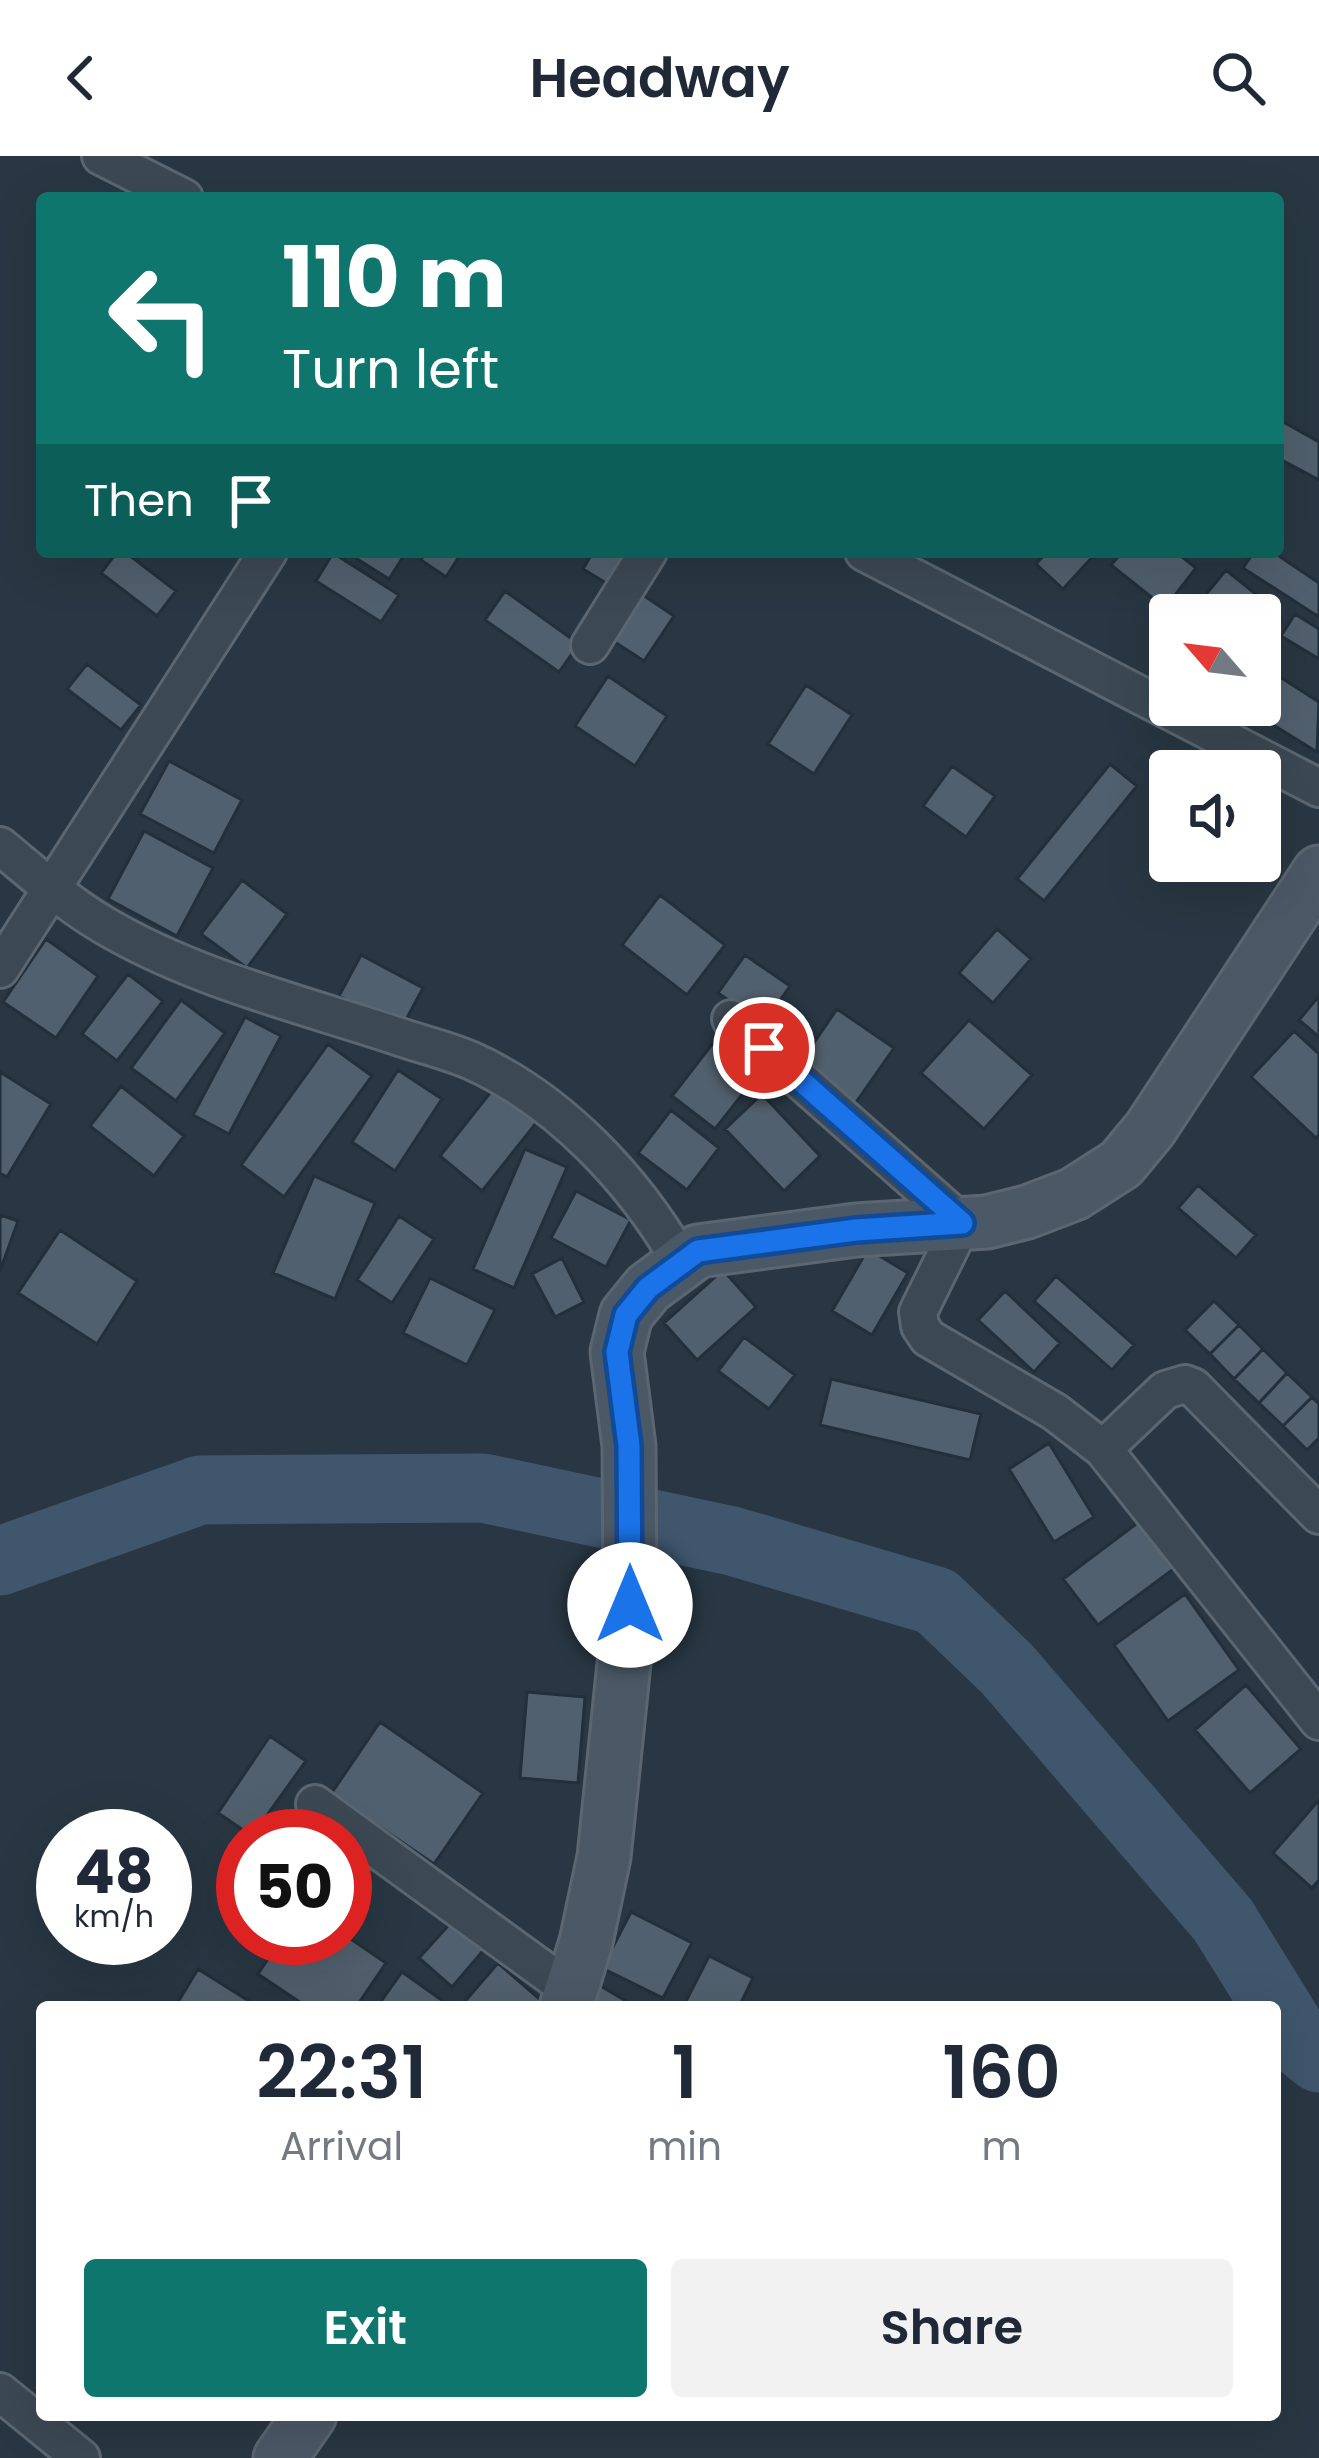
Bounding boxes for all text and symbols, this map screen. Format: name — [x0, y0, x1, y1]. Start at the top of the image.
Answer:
text: Headway — [529, 40, 790, 116]
icon: back — [48, 45, 114, 111]
icon: search — [1205, 45, 1271, 111]
text: 110 m — [282, 219, 507, 336]
icon: left — [84, 240, 240, 396]
text: Turn left — [282, 331, 499, 407]
icon: arrive — [218, 468, 284, 534]
text: Then — [84, 469, 194, 532]
north arrow — [1149, 594, 1281, 726]
map controls — [1149, 594, 1281, 882]
button: sound — [1149, 750, 1281, 882]
pin — [713, 997, 815, 1099]
icon: arrive — [731, 1015, 797, 1081]
position arrow — [567, 1542, 693, 1668]
speed limit sign: 50 — [216, 1809, 372, 1965]
text: 48 — [74, 1830, 154, 1914]
text: km/h — [74, 1895, 154, 1938]
text: 22:31 — [256, 2022, 427, 2123]
text: 1 — [672, 2022, 698, 2123]
text: 160 — [942, 2022, 1061, 2123]
text: Arrival — [280, 2119, 403, 2174]
text: min — [647, 2119, 722, 2174]
text: m — [981, 2119, 1022, 2174]
button: Exit — [84, 2259, 647, 2397]
button: Share — [671, 2259, 1233, 2397]

